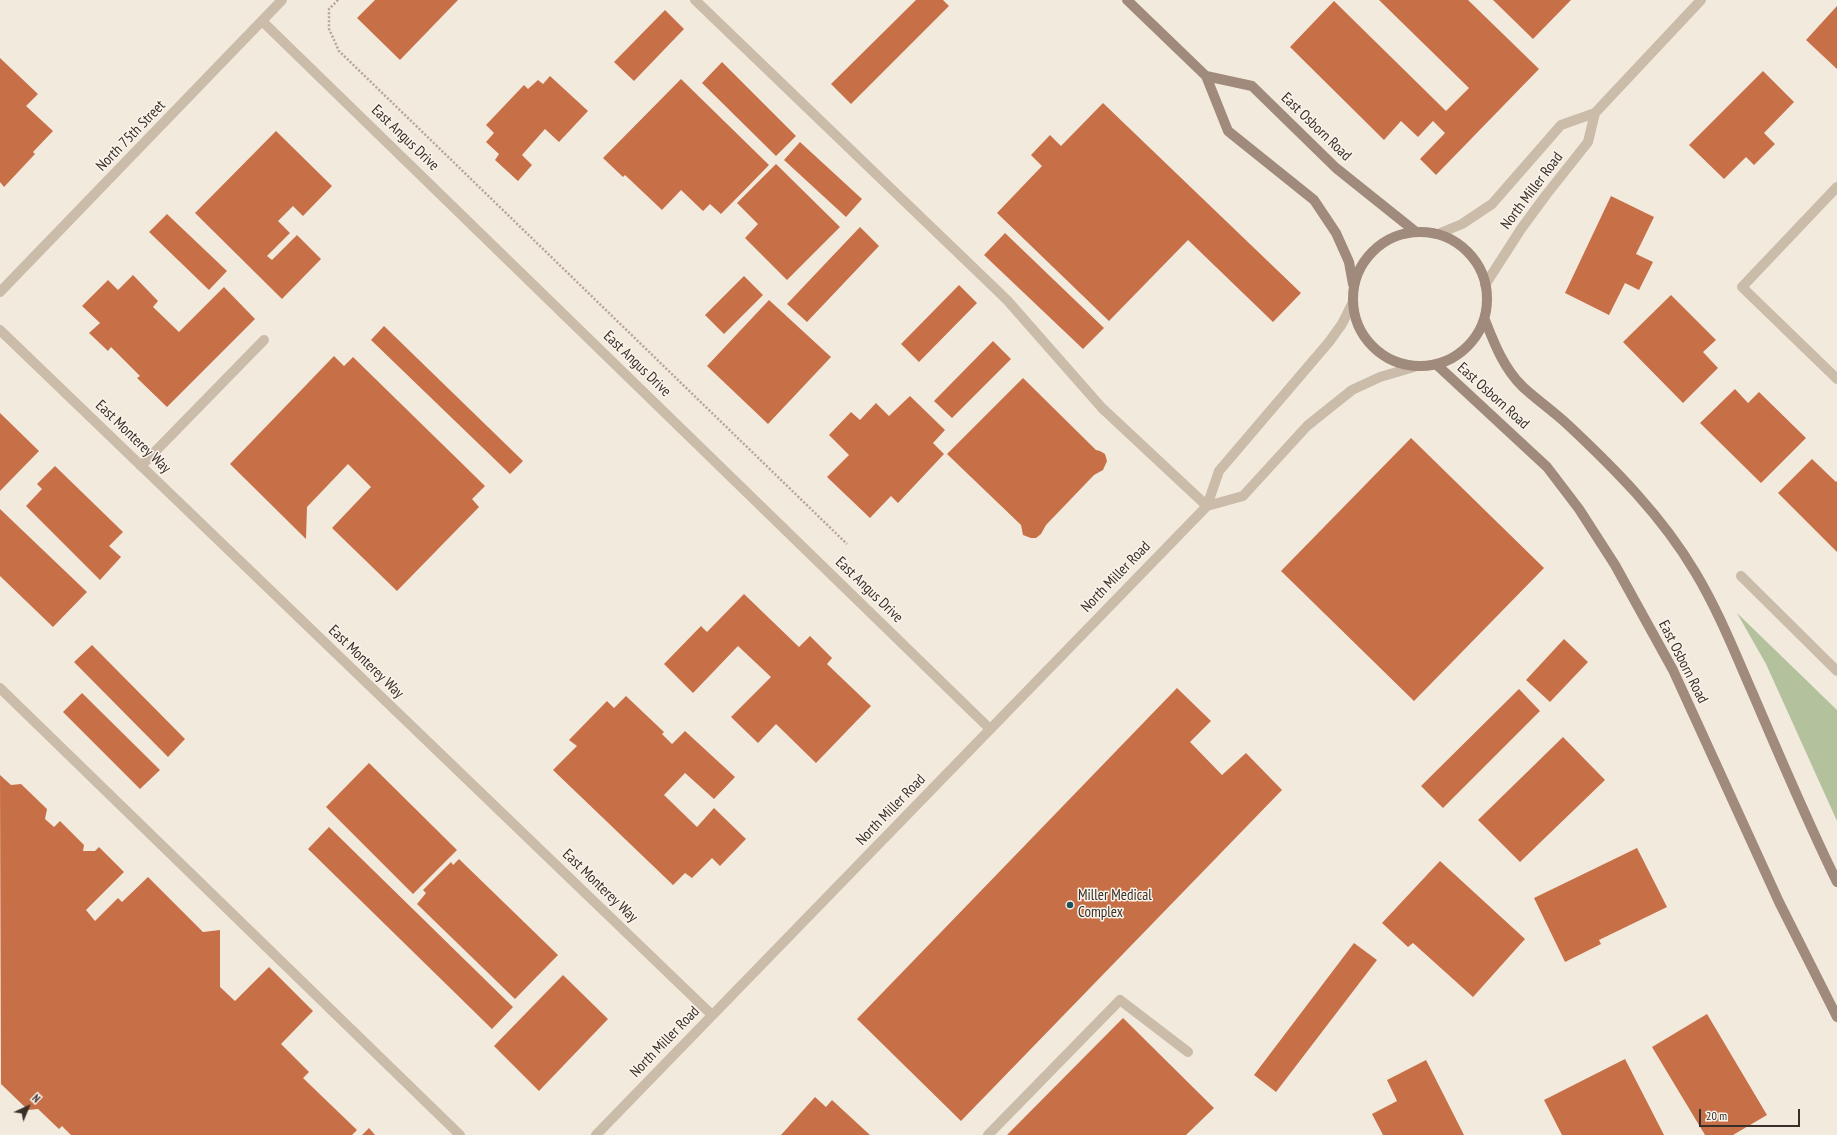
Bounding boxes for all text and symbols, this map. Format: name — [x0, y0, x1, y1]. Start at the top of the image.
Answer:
street label: East Osborn Road — [1277, 89, 1355, 165]
street label: North 75th Street — [93, 97, 169, 175]
street label: East Angus Drive — [367, 101, 443, 175]
street label: North Miller Road — [1497, 149, 1567, 233]
street label: East Angus Drive — [599, 327, 675, 401]
street label: East Osborn Road — [1453, 359, 1533, 433]
street label: East Monterey Way — [92, 397, 174, 477]
street label: North Miller Road — [1078, 538, 1154, 616]
street label: East Angus Drive — [831, 553, 907, 627]
street label: East Osborn Road — [1654, 618, 1712, 706]
street label: East Monterey Way — [325, 622, 407, 702]
street label: North Miller Road — [853, 771, 929, 849]
street label: East Monterey Way — [559, 846, 641, 926]
place label: Miller Medical Complex — [1078, 887, 1152, 922]
marker: Miller Medical Complex — [1065, 900, 1075, 910]
street label: North Miller Road — [627, 1003, 703, 1081]
north arrow — [8, 1087, 48, 1127]
text: N — [29, 1091, 43, 1105]
scale bar — [1701, 1101, 1802, 1127]
text: 20 m — [1706, 1108, 1727, 1123]

